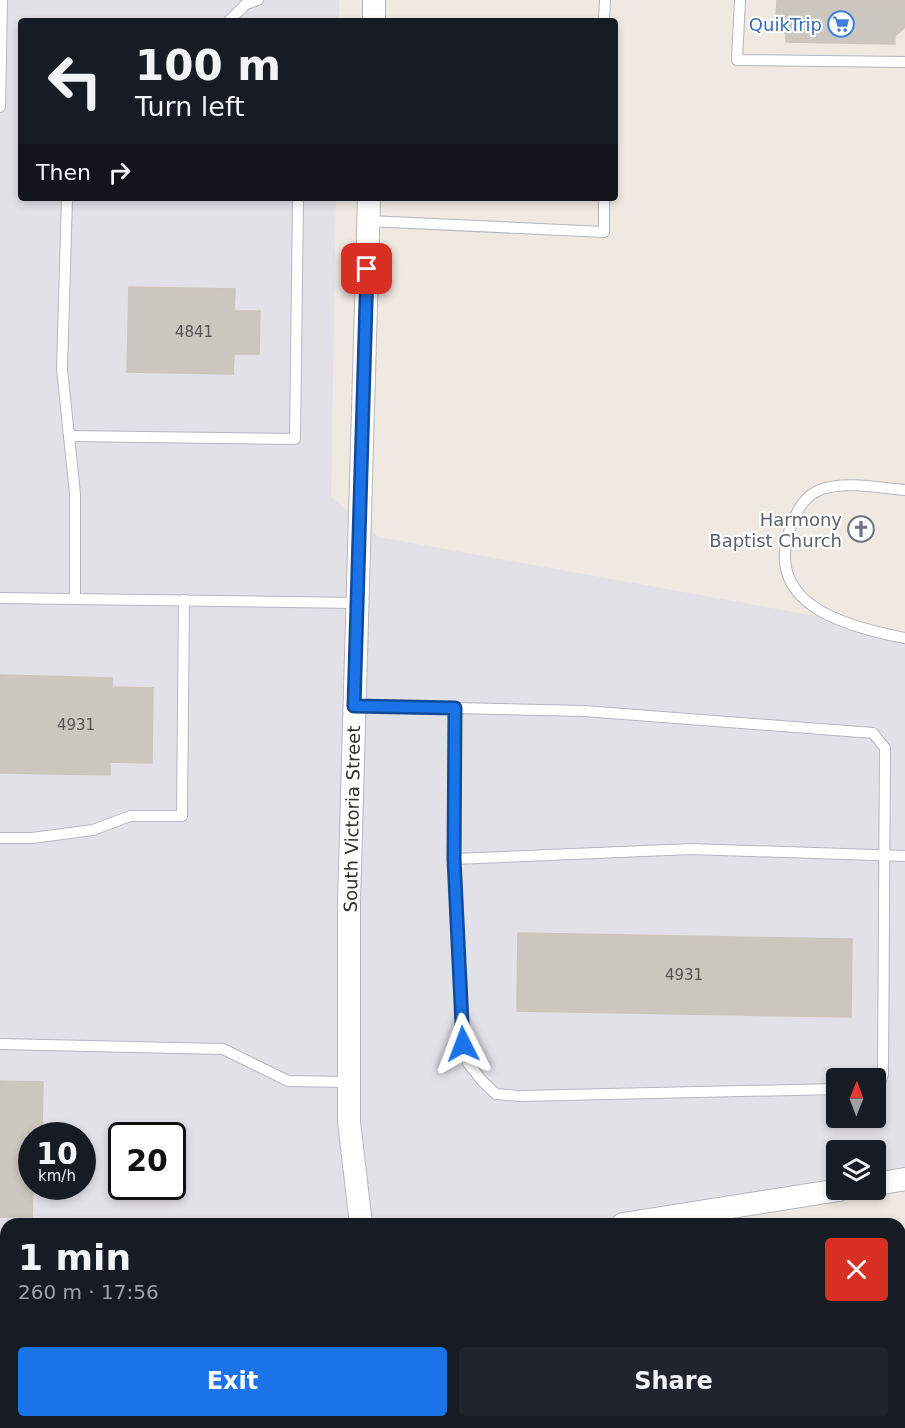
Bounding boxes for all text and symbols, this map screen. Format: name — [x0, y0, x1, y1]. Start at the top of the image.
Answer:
supermarket icon: QuikTrip — [826, 9, 856, 39]
place label: QuikTrip — [749, 14, 822, 35]
text: 100 m — [135, 41, 281, 90]
icon: left — [36, 42, 114, 120]
text: Turn left — [135, 91, 245, 122]
icon: right — [103, 156, 136, 189]
text: Then — [36, 160, 91, 185]
pin — [341, 243, 392, 294]
icon: arrive — [350, 252, 383, 285]
house number: 4841 — [175, 323, 213, 341]
place label: Harmony Baptist Church — [709, 509, 842, 551]
church icon: Harmony Baptist Church — [846, 514, 876, 544]
house number: 4931 — [57, 716, 95, 734]
street label: South Victoria Street — [340, 725, 364, 913]
house number: 4931 — [665, 966, 703, 984]
position arrow — [431, 1012, 495, 1076]
north arrow — [826, 1068, 886, 1128]
map controls — [826, 1068, 886, 1200]
speed limit sign: 20 — [108, 1122, 186, 1200]
text: 10 — [36, 1136, 78, 1171]
button: layers — [826, 1140, 886, 1200]
text: km/h — [38, 1167, 76, 1185]
text: 1 min — [18, 1237, 131, 1278]
button: close — [825, 1238, 888, 1301]
text: 260 m · 17:56 — [18, 1280, 159, 1304]
button: Exit — [18, 1347, 447, 1416]
button: Share — [459, 1347, 888, 1416]

